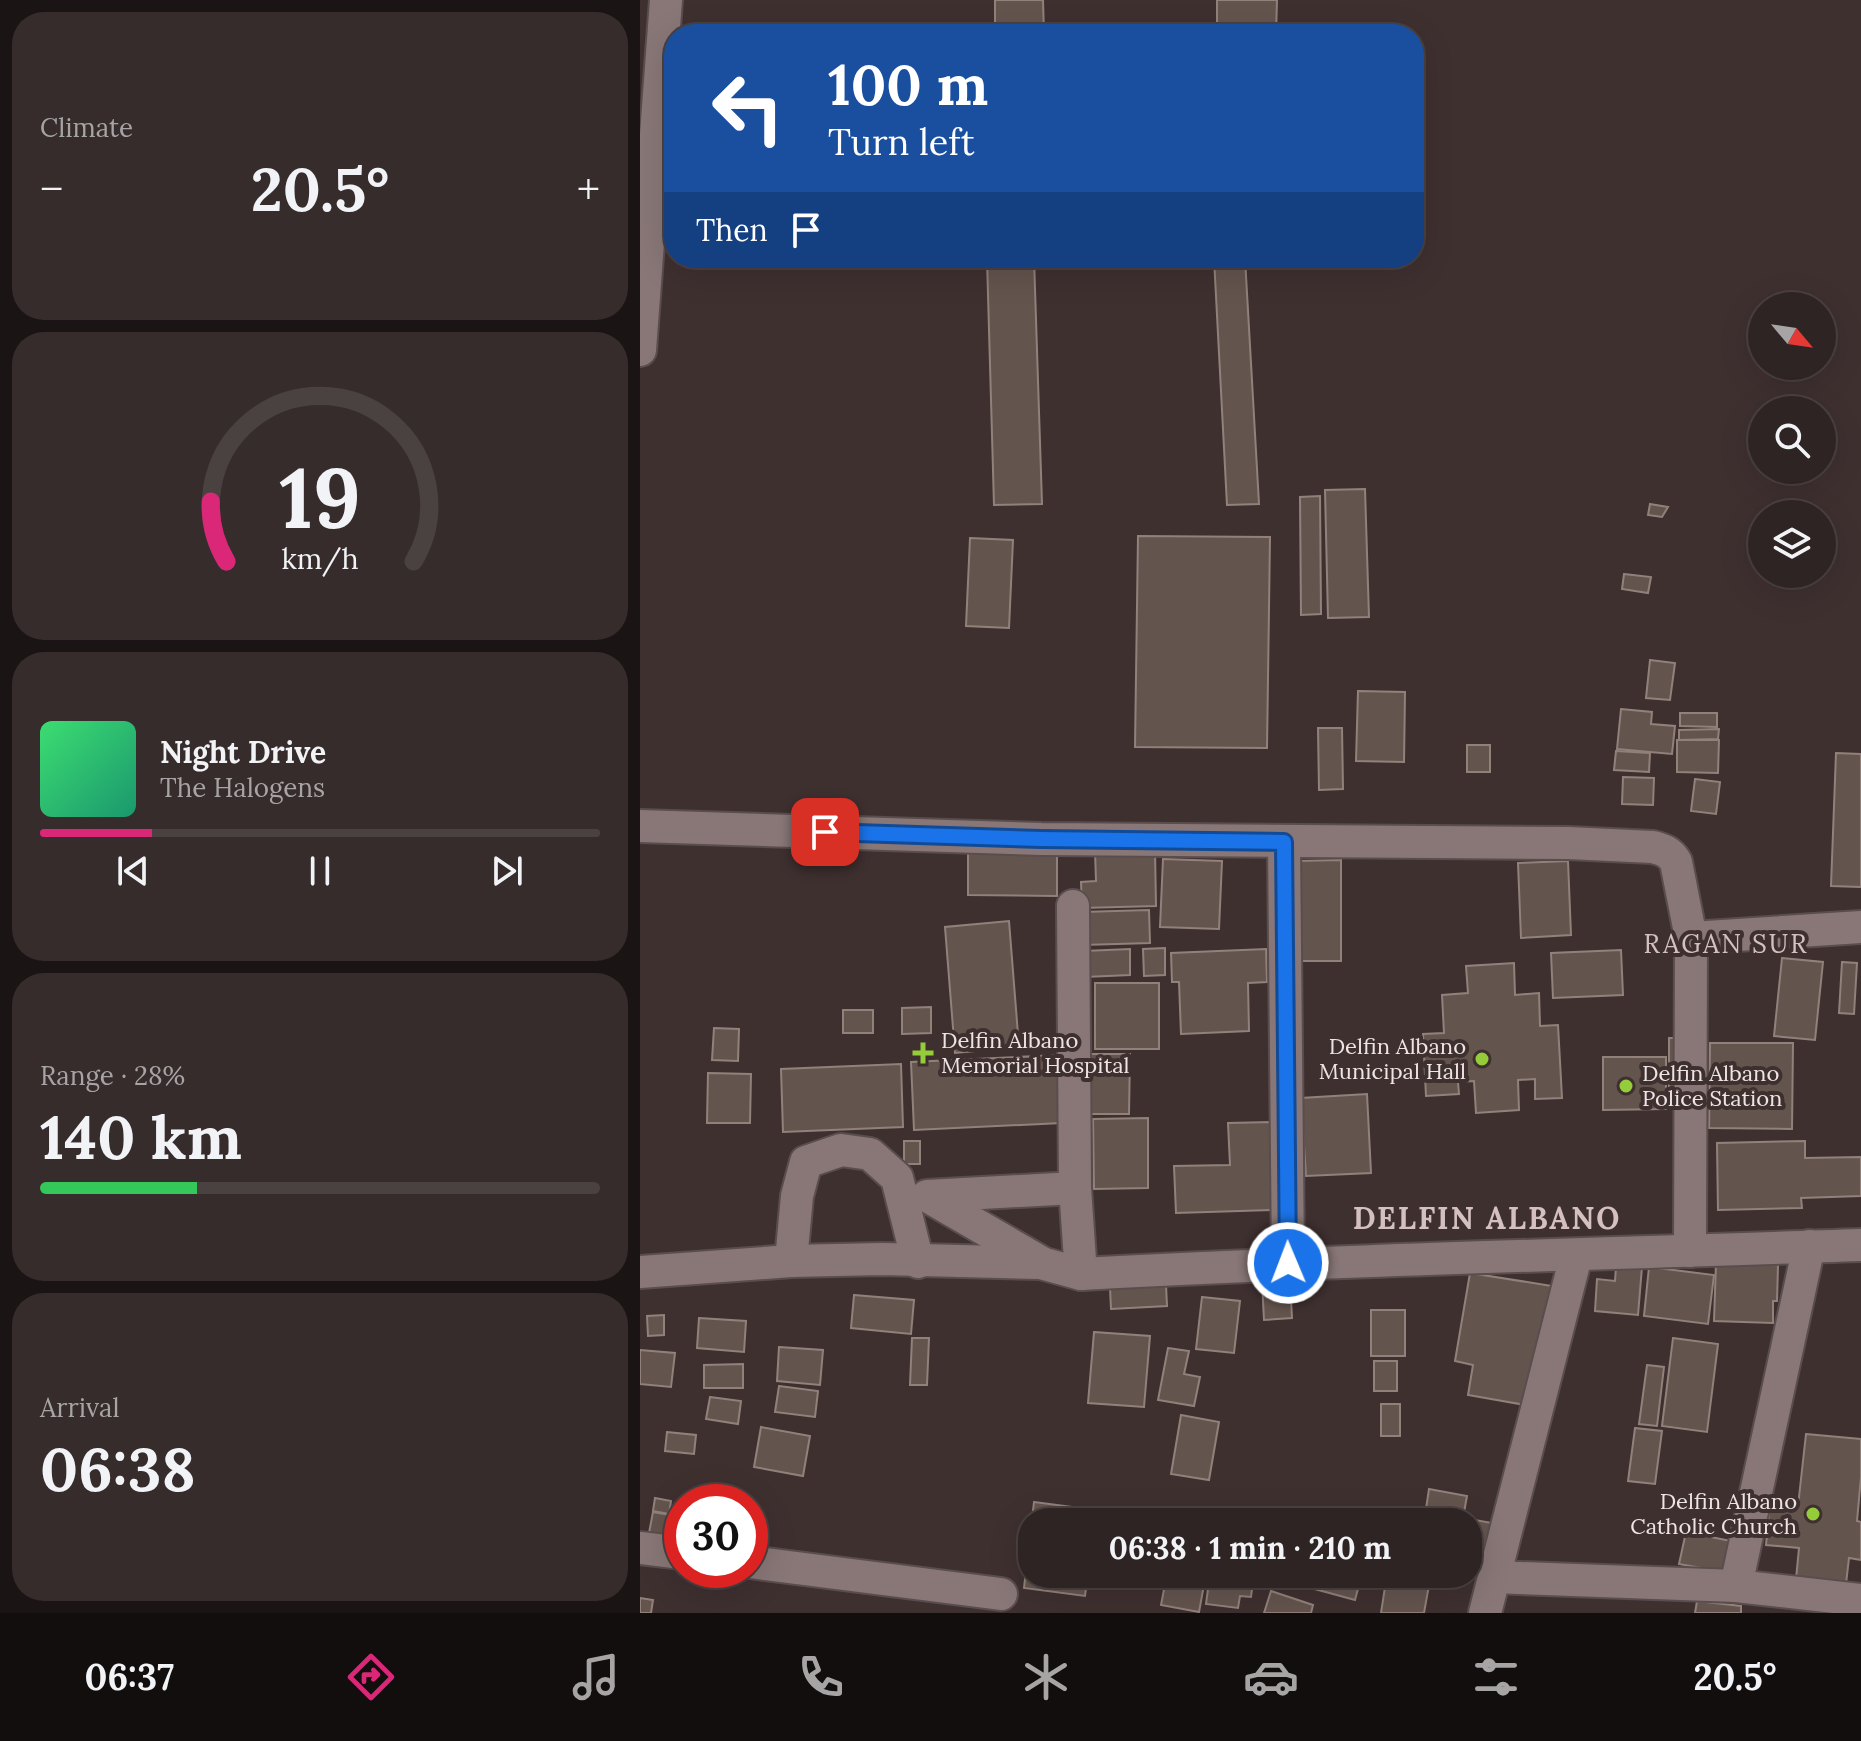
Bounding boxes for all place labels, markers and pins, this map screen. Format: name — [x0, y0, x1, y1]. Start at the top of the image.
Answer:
pin — [791, 798, 859, 866]
place label: Delfin Albano Memorial Hospital — [941, 1026, 1130, 1079]
place label: Delfin Albano Municipal Hall — [1319, 1032, 1466, 1085]
marker: Delfin Albano Memorial Hospital — [912, 1042, 934, 1064]
marker: Delfin Albano Municipal Hall — [1473, 1050, 1491, 1068]
place label: Delfin Albano Police Station — [1642, 1059, 1782, 1112]
marker: Delfin Albano Police Station — [1617, 1077, 1635, 1095]
place label: Delfin Albano Catholic Church — [1630, 1487, 1797, 1540]
marker: Delfin Albano Catholic Church — [1804, 1505, 1822, 1523]

